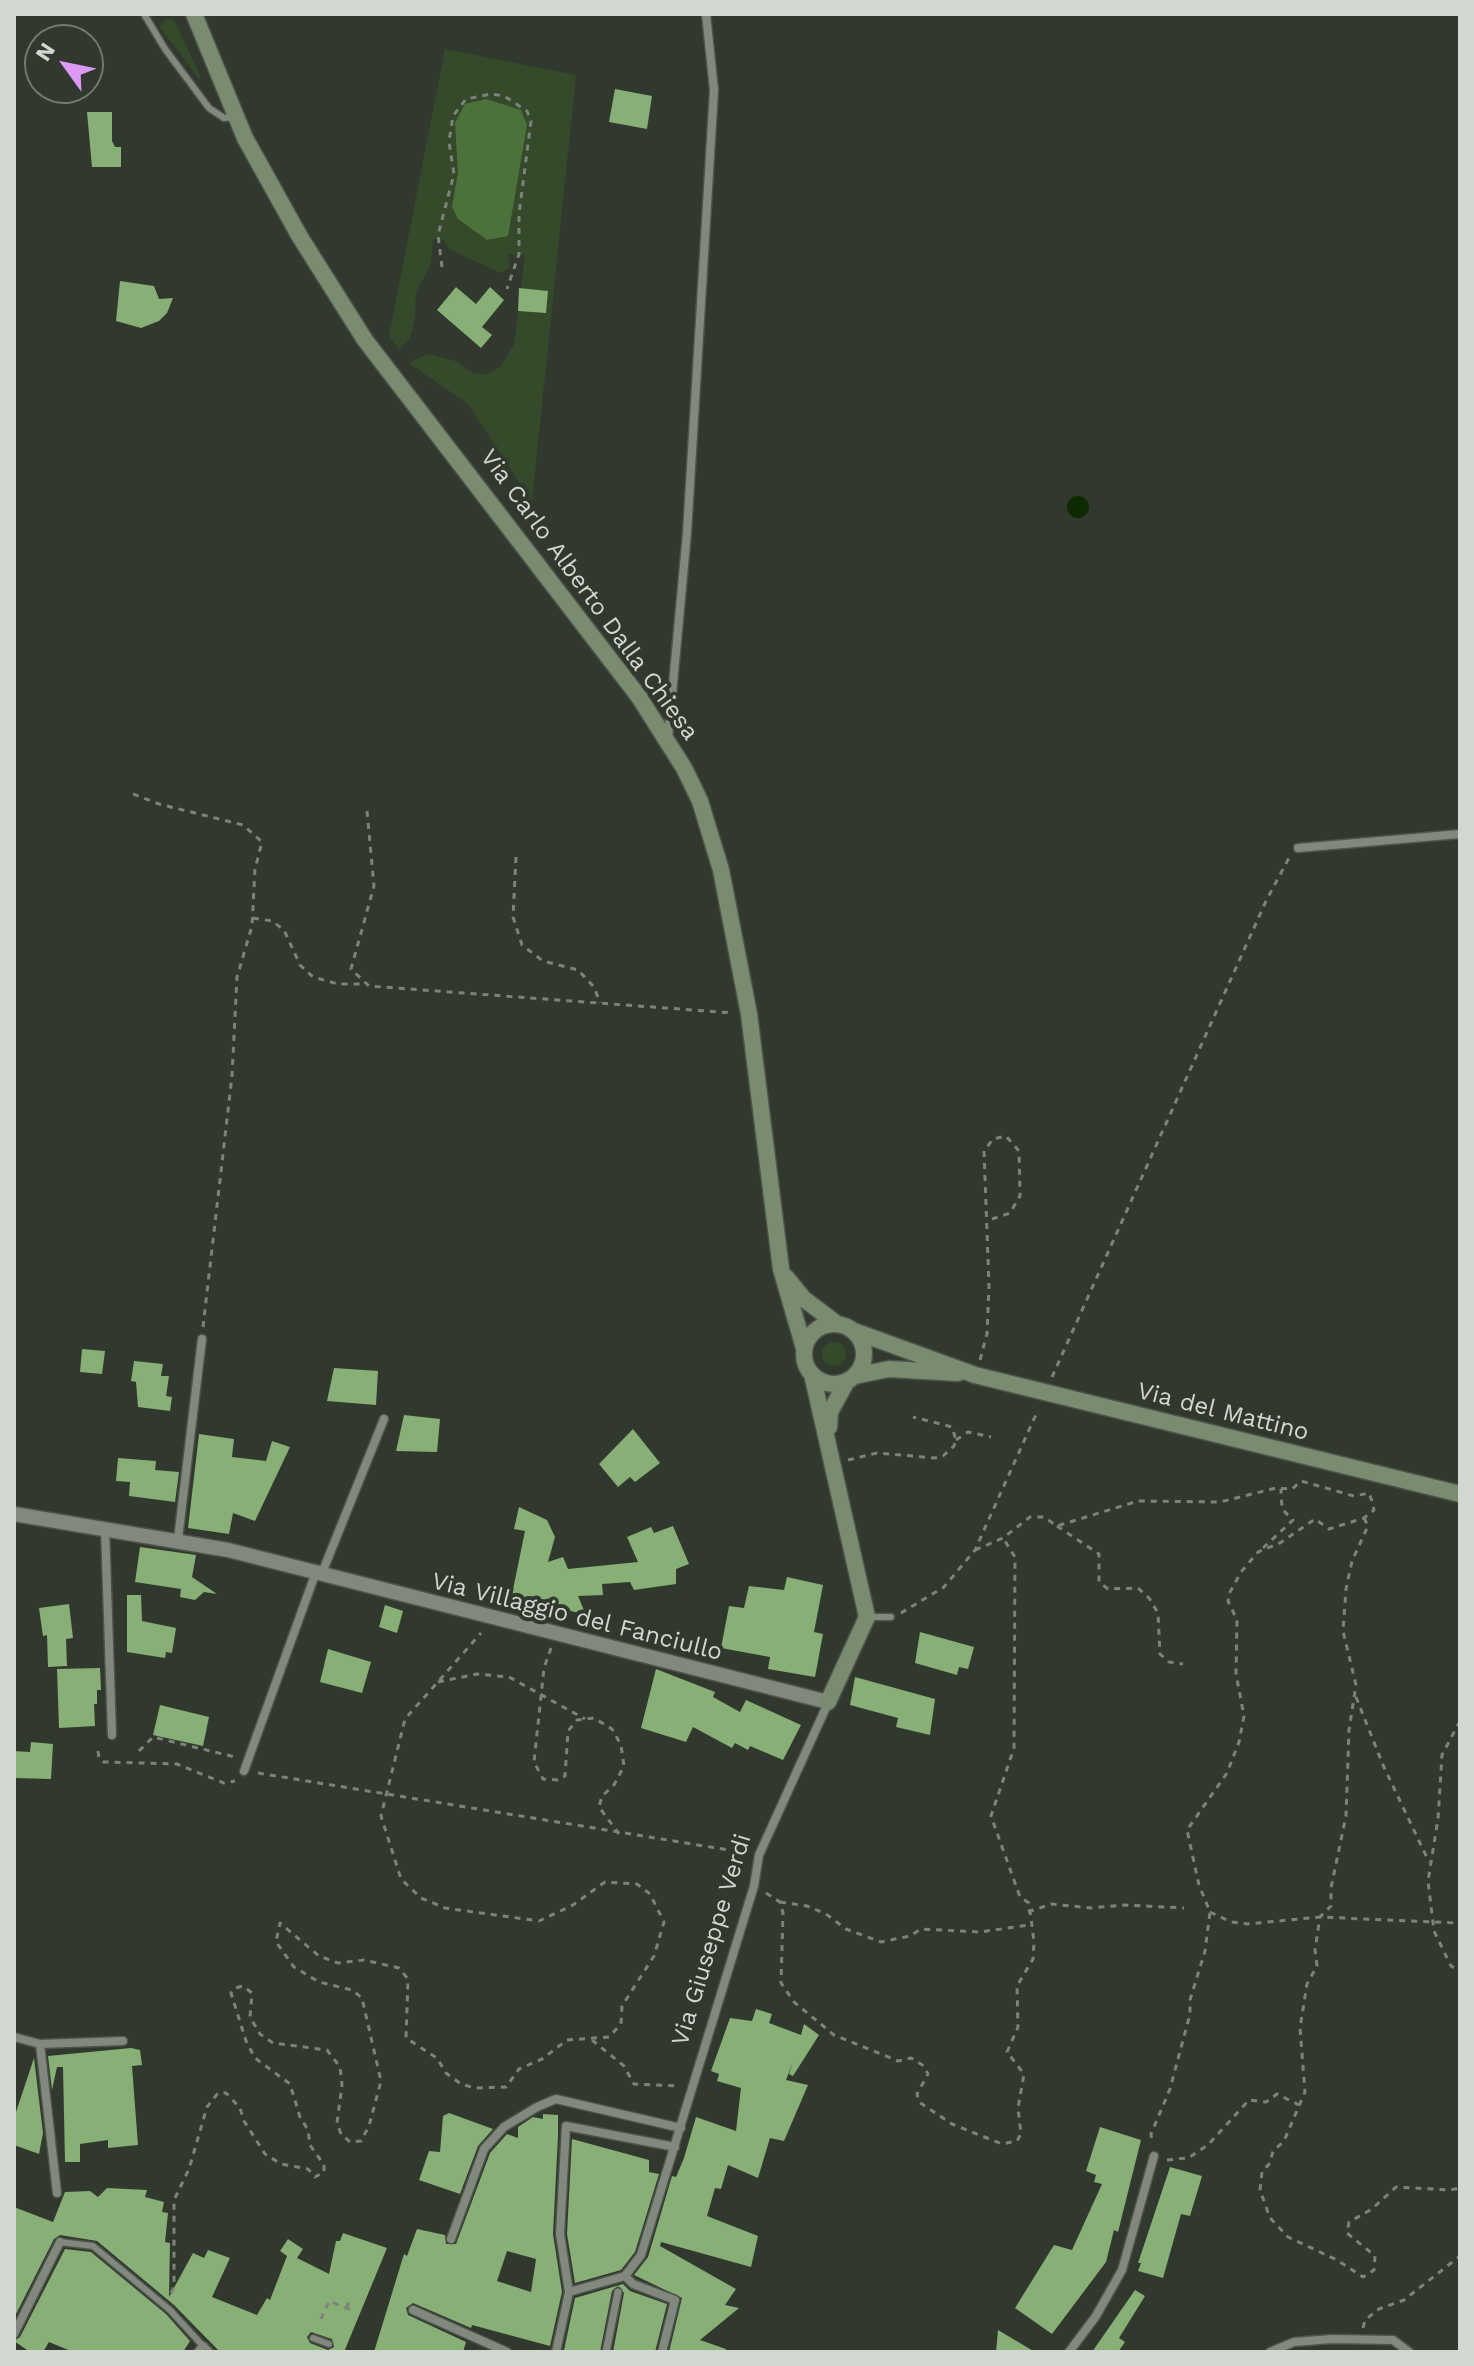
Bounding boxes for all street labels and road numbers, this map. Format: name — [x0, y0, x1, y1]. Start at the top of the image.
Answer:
street label: Via Carlo Alberto Dalla Chiesa — [474, 444, 704, 746]
street label: Via del Mattino — [1134, 1377, 1312, 1447]
street label: Via Villaggio del Fanciullo — [429, 1567, 725, 1667]
street label: Via Giuseppe Verdi — [666, 1831, 758, 2049]

